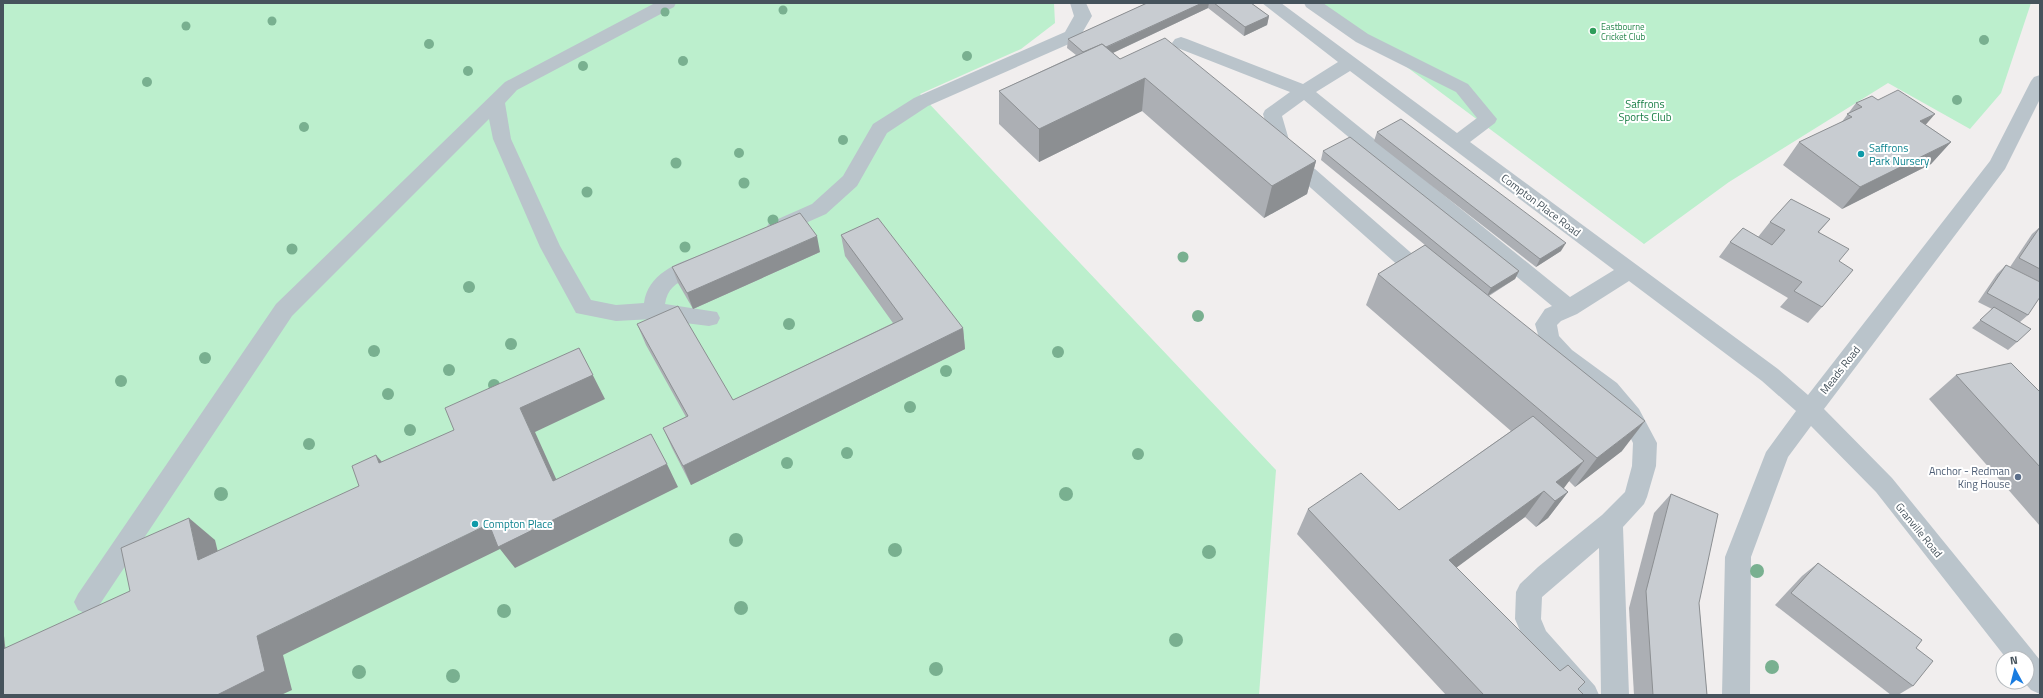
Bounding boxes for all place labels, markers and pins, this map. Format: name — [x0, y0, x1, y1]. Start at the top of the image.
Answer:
place label: Eastbourne Cricket Club — [1601, 20, 1645, 43]
marker: Eastbourne Cricket Club — [1588, 26, 1598, 36]
place label: Saffrons Park Nursery — [1869, 140, 1930, 169]
marker: Saffrons Park Nursery — [1856, 149, 1866, 159]
place label: Anchor - Redman King House — [1929, 463, 2010, 492]
marker: Anchor - Redman King House — [2013, 472, 2023, 482]
place label: Compton Place — [483, 516, 553, 532]
marker: Compton Place — [470, 519, 480, 529]

